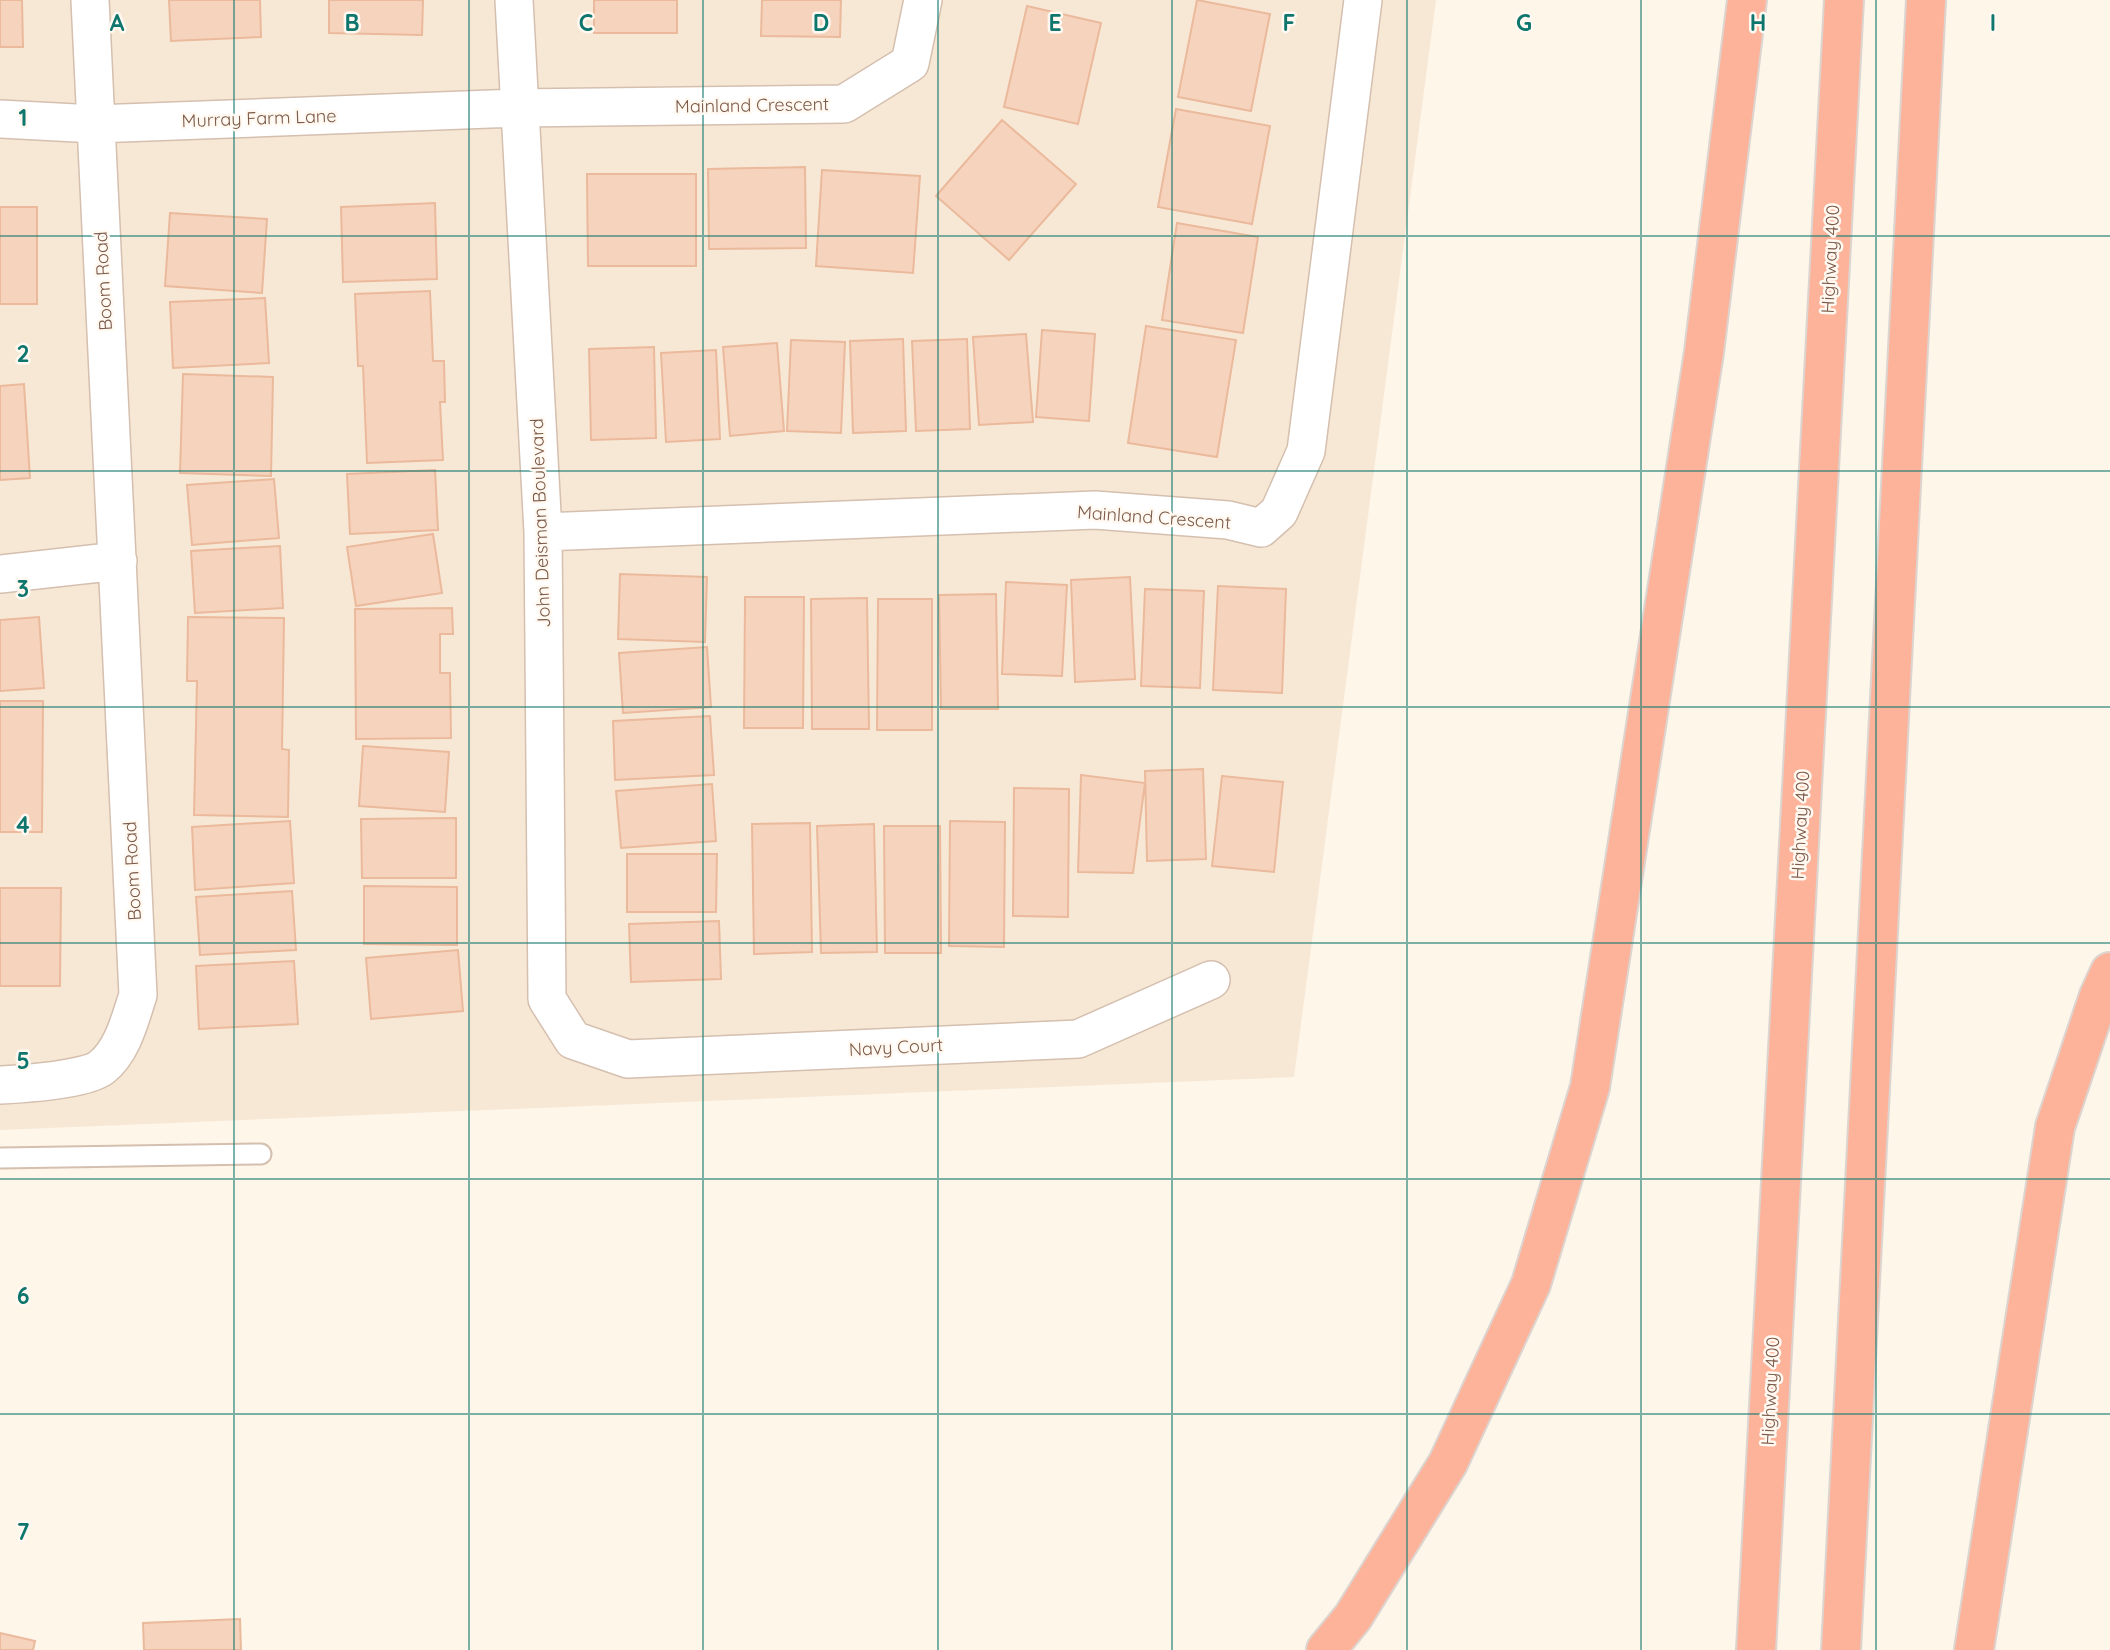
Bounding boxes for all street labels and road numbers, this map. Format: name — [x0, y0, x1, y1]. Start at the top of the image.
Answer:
street label: Mainland Crescent — [675, 92, 829, 118]
street label: Murray Farm Lane — [181, 104, 337, 132]
street label: Highway 400 — [1816, 204, 1844, 314]
street label: Boom Road — [89, 231, 117, 331]
street label: John Deisman Boulevard — [525, 418, 555, 628]
street label: Mainland Crescent — [1076, 500, 1232, 534]
street label: Highway 400 — [1786, 770, 1814, 880]
street label: Boom Road — [118, 821, 146, 921]
street label: Navy Court — [848, 1033, 944, 1061]
street label: Highway 400 — [1756, 1336, 1784, 1446]

